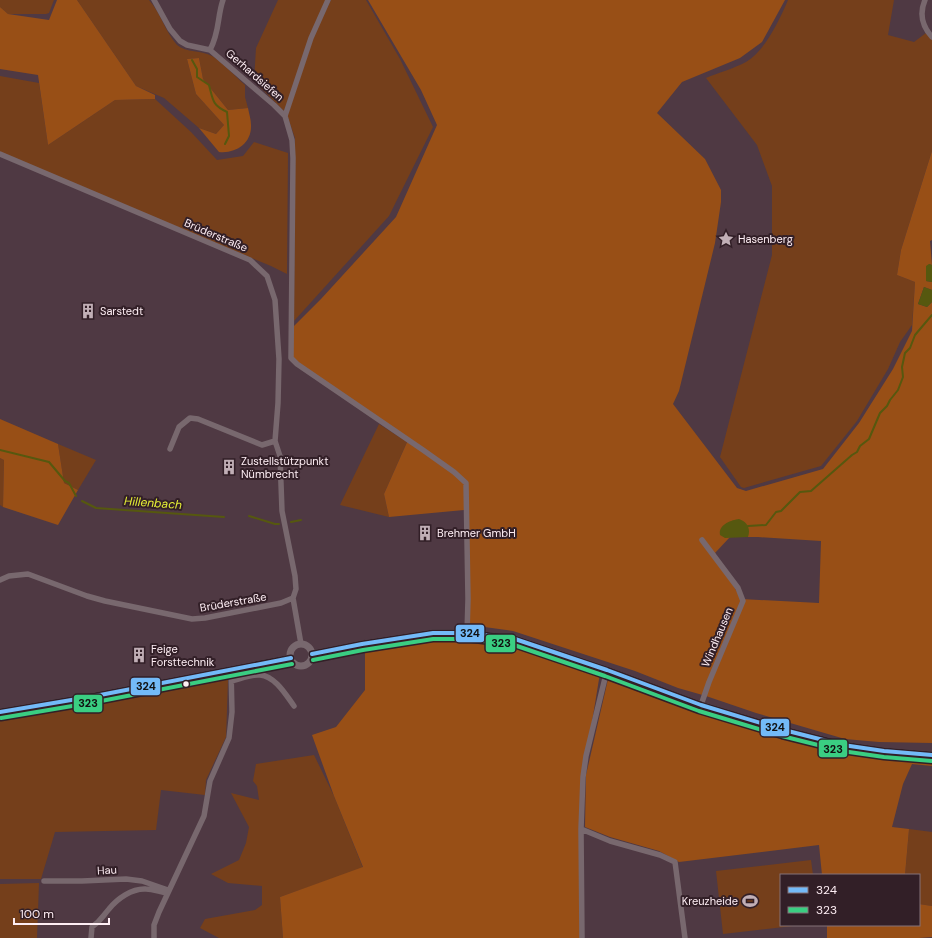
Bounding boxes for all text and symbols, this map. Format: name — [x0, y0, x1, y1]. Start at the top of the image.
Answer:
street label: Gerhardsiefen — [223, 46, 287, 104]
street label: Brüderstraße — [182, 215, 250, 255]
place icon: Hasenberg — [717, 230, 735, 248]
place label: Hasenberg — [738, 232, 793, 246]
building icon: Sarstedt — [79, 302, 97, 320]
place label: Sarstedt — [100, 304, 143, 318]
place label: Zustellstützpunkt Nümbrecht — [241, 454, 328, 481]
building icon: Zustellstützpunkt Nümbrecht — [220, 458, 238, 476]
water label: Hillenbach — [123, 493, 183, 513]
building icon: Brehmer GmbH — [416, 524, 434, 542]
place label: Brehmer GmbH — [437, 526, 516, 540]
street label: Brüderstraße — [199, 589, 267, 615]
street label: Windhausen — [698, 605, 736, 669]
line badge: 324 — [455, 624, 485, 643]
text: 324 — [460, 626, 480, 640]
line badge: 323 — [485, 634, 516, 653]
text: 323 — [491, 636, 511, 650]
place label: Feige Forsttechnik — [151, 642, 215, 669]
building icon: Feige Forsttechnik — [130, 646, 148, 664]
line badge: 324 — [130, 677, 161, 696]
text: 324 — [136, 679, 156, 693]
unlabelled marker — [181, 679, 191, 689]
line badge: 323 — [73, 694, 103, 713]
text: 323 — [78, 696, 98, 710]
line badge: 324 — [760, 718, 790, 737]
text: 324 — [765, 720, 785, 734]
line badge: 323 — [818, 739, 848, 758]
text: 323 — [823, 742, 843, 756]
street label: Hau — [97, 862, 117, 878]
legend — [780, 874, 920, 926]
text: 324 — [816, 882, 837, 898]
sports icon: Kreuzheide — [741, 892, 759, 910]
place label: Kreuzheide — [682, 894, 738, 908]
scale bar — [14, 900, 109, 926]
text: 323 — [816, 902, 837, 918]
text: 100 m — [20, 906, 54, 922]

